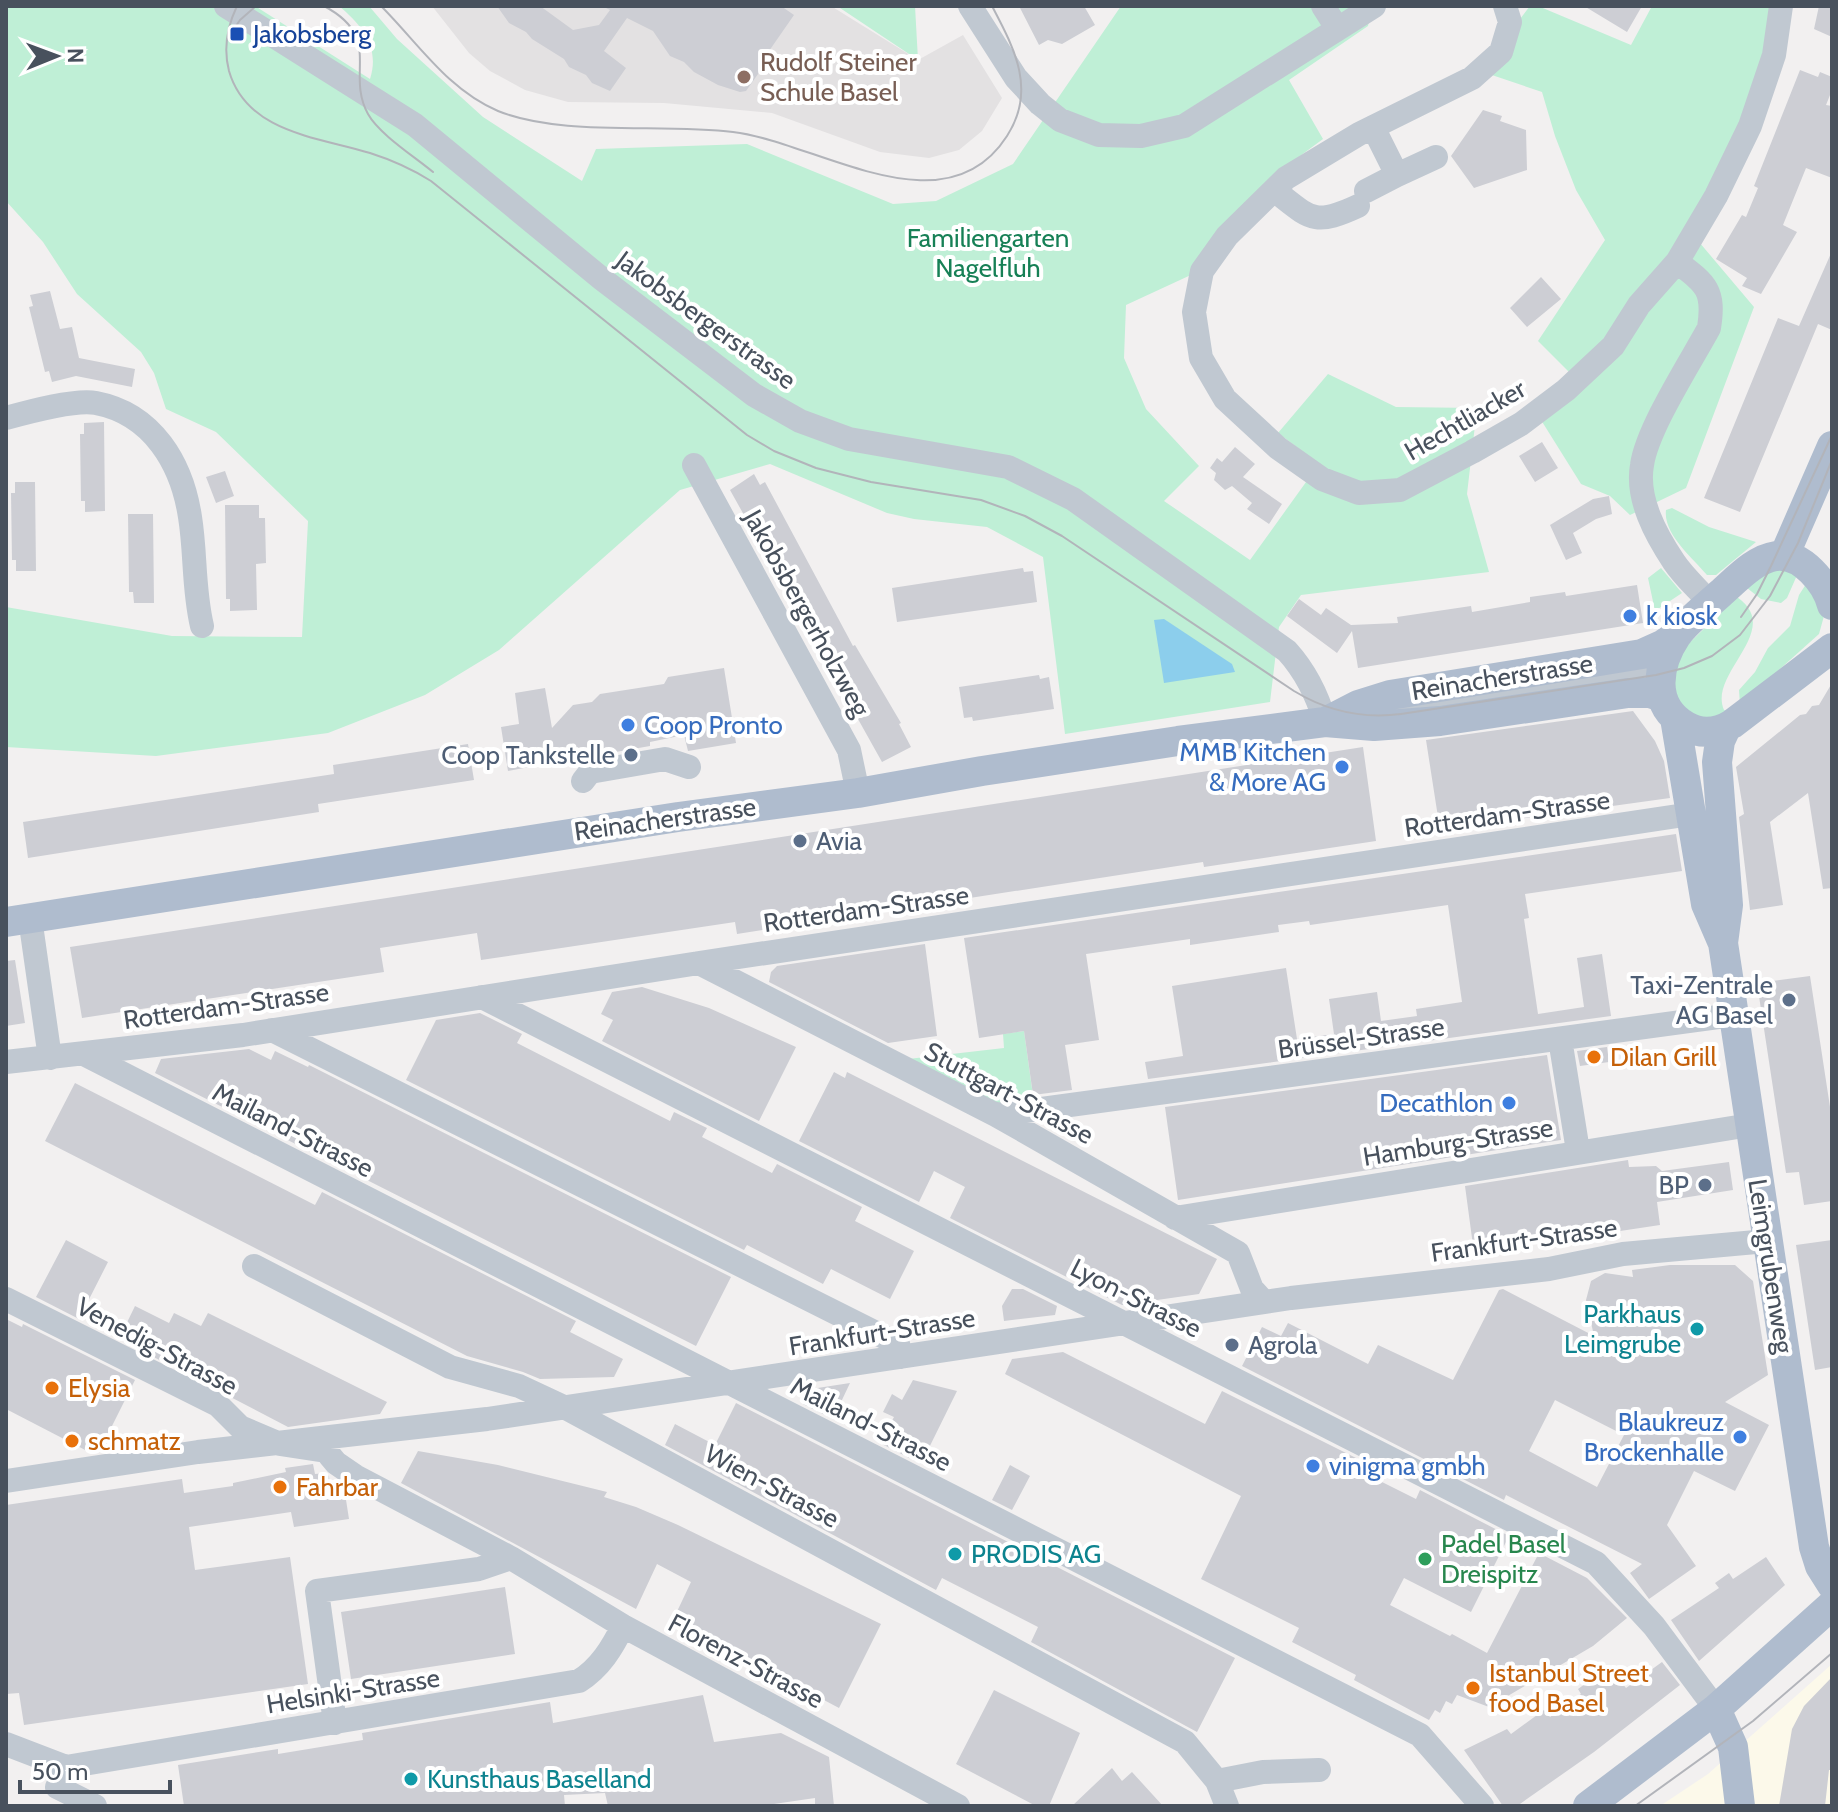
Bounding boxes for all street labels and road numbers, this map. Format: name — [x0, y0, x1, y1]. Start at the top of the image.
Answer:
street label: Jakobsbergerstrasse — [609, 243, 802, 396]
street label: Hechtliacker — [1399, 372, 1532, 467]
street label: Jakobsbergerholzweg — [736, 503, 878, 723]
street label: Reinacherstrasse — [1409, 647, 1595, 707]
street label: Rotterdam-Strasse — [1402, 784, 1612, 844]
street label: Reinacherstrasse — [572, 790, 758, 848]
street label: Rotterdam-Strasse — [761, 879, 971, 939]
street label: Rotterdam-Strasse — [121, 976, 331, 1036]
street label: Brüssel-Strasse — [1276, 1010, 1446, 1066]
street label: Stuttgart-Strasse — [919, 1035, 1099, 1151]
street label: Mailand-Strasse — [207, 1076, 379, 1184]
street label: Hamburg-Strasse — [1361, 1111, 1555, 1173]
street label: Leimgrubenweg — [1741, 1176, 1801, 1357]
street label: Frankfurt-Strasse — [1429, 1211, 1619, 1269]
street label: Lyon-Strasse — [1065, 1251, 1207, 1345]
street label: Venedig-Strasse — [71, 1290, 243, 1402]
street label: Frankfurt-Strasse — [787, 1301, 977, 1363]
street label: Mailand-Strasse — [785, 1370, 957, 1478]
street label: Wien-Strasse — [699, 1437, 845, 1535]
street label: Florenz-Strasse — [663, 1607, 829, 1715]
street label: Helsinki-Strasse — [264, 1662, 442, 1720]

